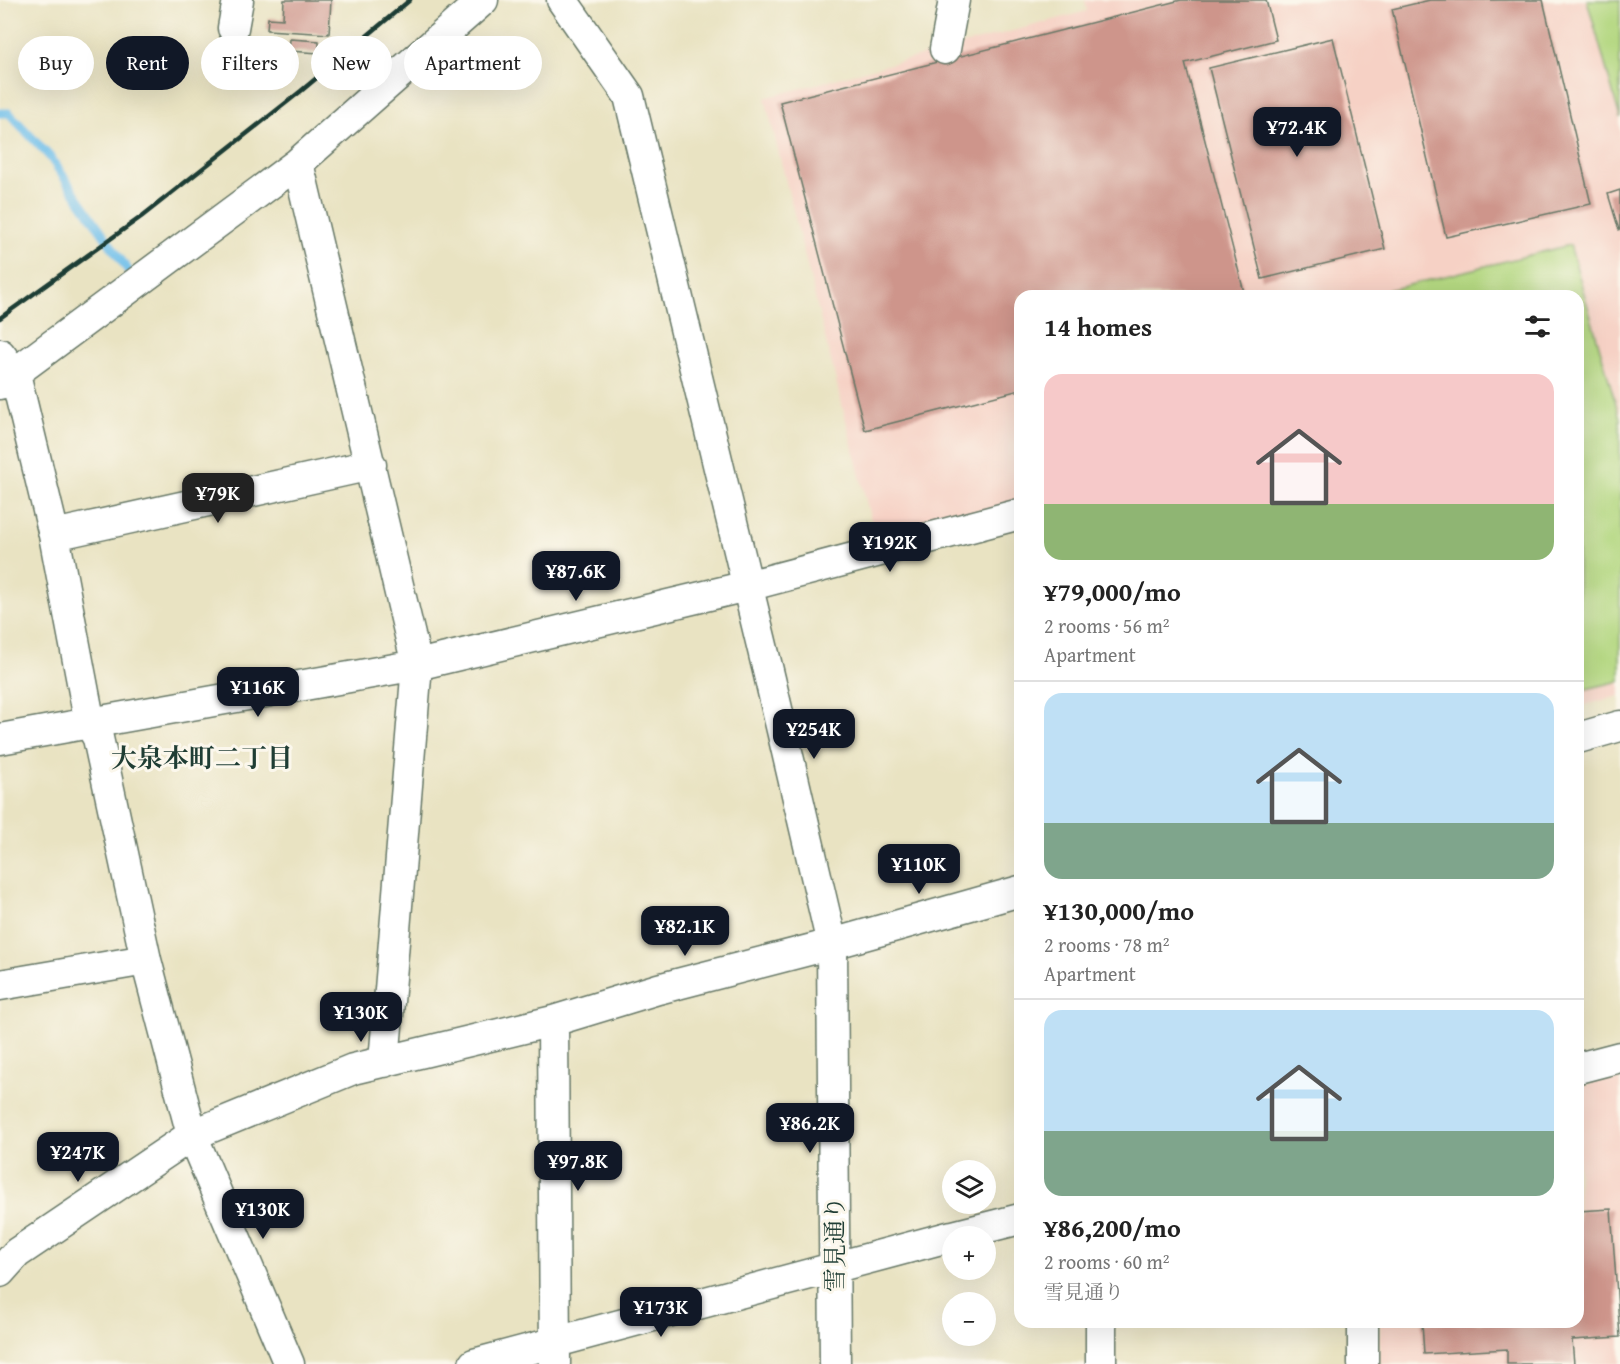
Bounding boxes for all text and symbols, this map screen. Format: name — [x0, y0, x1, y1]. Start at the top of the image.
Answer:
chip: Buy — [18, 36, 94, 90]
chip: Rent — [106, 36, 189, 90]
chip: Filters — [201, 36, 299, 90]
chip: New — [311, 36, 392, 90]
chip: Apartment — [404, 36, 542, 90]
pin: ¥72.4K — [1248, 107, 1346, 158]
text: ¥72.4K — [1267, 112, 1327, 141]
text: 14 homes — [1044, 307, 1152, 346]
icon: filters — [1521, 310, 1554, 343]
icon: home — [1245, 413, 1353, 521]
pin: ¥79K — [182, 473, 254, 524]
text: ¥79K — [196, 478, 240, 507]
pin: ¥192K — [848, 522, 932, 573]
text: ¥192K — [863, 527, 917, 556]
pin: ¥87.6K — [527, 551, 625, 602]
text: ¥87.6K — [546, 556, 606, 585]
text: ¥79,000/mo — [1044, 572, 1181, 611]
text: 2 rooms · 56 m² — [1044, 611, 1170, 640]
text: Apartment — [1044, 640, 1136, 669]
pin: ¥116K — [216, 667, 300, 718]
text: ¥116K — [231, 672, 285, 701]
pin: ¥254K — [772, 709, 856, 760]
text: ¥254K — [787, 714, 841, 743]
icon: home — [1245, 732, 1353, 840]
district label: 大泉本町二丁目 — [111, 738, 293, 777]
pin: ¥110K — [877, 844, 961, 895]
text: ¥110K — [892, 849, 946, 878]
text: ¥130,000/mo — [1044, 891, 1194, 930]
pin: ¥82.1K — [636, 906, 734, 957]
text: ¥82.1K — [655, 911, 715, 940]
text: 2 rooms · 78 m² — [1044, 930, 1170, 959]
text: Apartment — [1044, 959, 1136, 988]
pin: ¥130K — [319, 992, 403, 1043]
text: ¥130K — [334, 997, 388, 1026]
icon: home — [1245, 1049, 1353, 1157]
pin: ¥86.2K — [761, 1103, 859, 1154]
text: ¥86.2K — [780, 1108, 840, 1137]
pin: ¥247K — [36, 1132, 120, 1183]
text: ¥247K — [51, 1137, 105, 1166]
pin: ¥97.8K — [529, 1141, 627, 1192]
text: ¥97.8K — [548, 1146, 608, 1175]
map controls — [942, 1160, 996, 1346]
button: layers — [942, 1160, 996, 1214]
pin: ¥130K — [221, 1189, 305, 1240]
text: ¥130K — [236, 1194, 290, 1223]
street label: 雪見通り — [817, 1196, 852, 1292]
text: ¥86,200/mo — [1044, 1208, 1181, 1247]
button: + — [942, 1226, 996, 1280]
text: 2 rooms · 60 m² — [1044, 1247, 1170, 1276]
text: 雪見通り — [1044, 1277, 1124, 1306]
pin: ¥173K — [619, 1287, 703, 1338]
text: ¥173K — [634, 1292, 688, 1321]
button: − — [942, 1292, 996, 1346]

